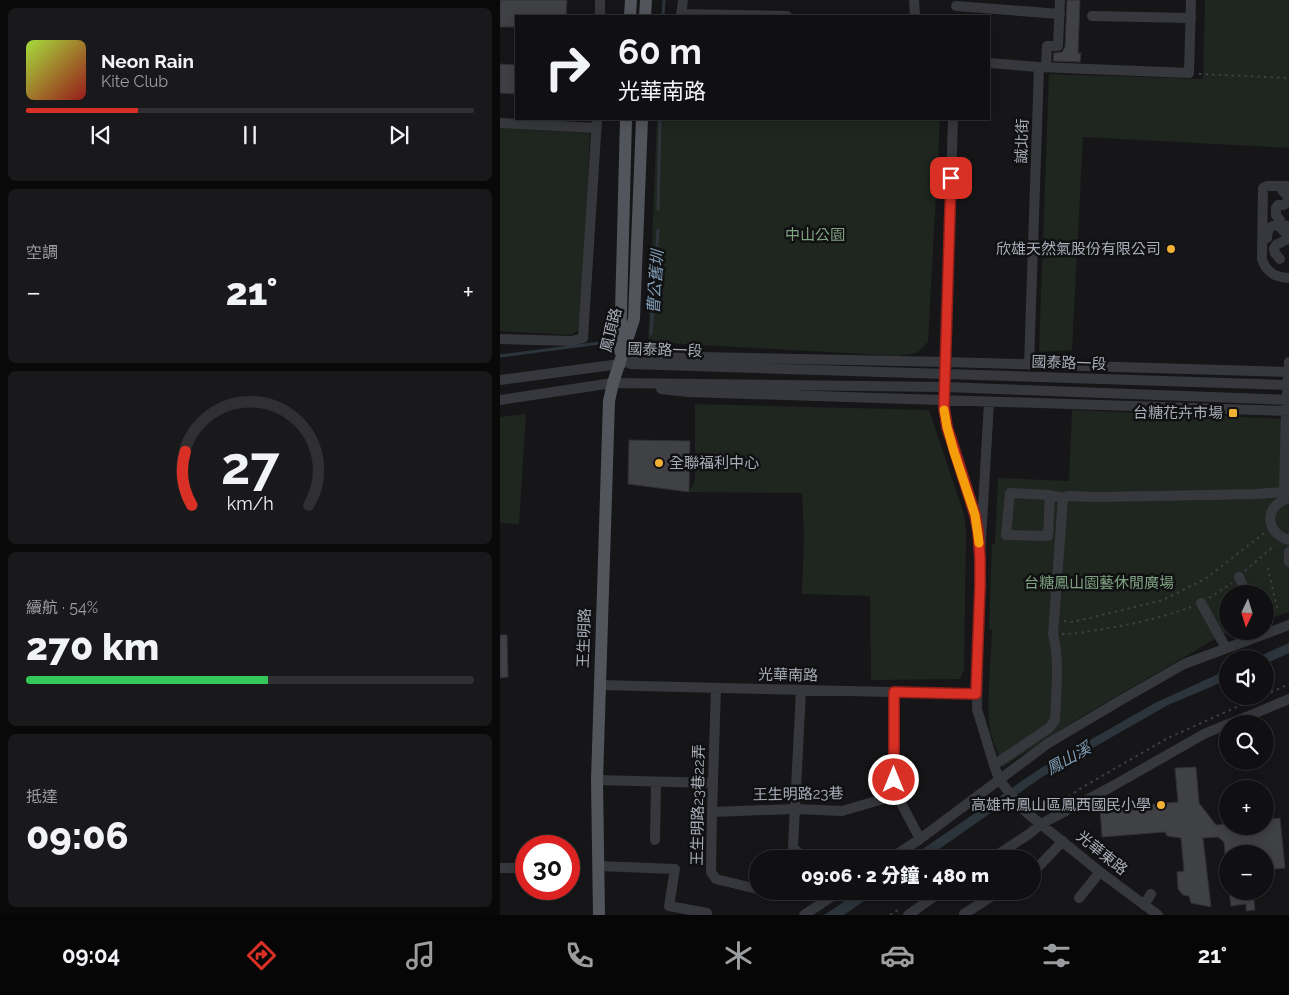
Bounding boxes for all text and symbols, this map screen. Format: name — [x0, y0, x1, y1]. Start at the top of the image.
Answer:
text: 60 m — [618, 31, 702, 72]
icon: right — [535, 35, 600, 100]
text: Neon Rain — [101, 50, 194, 72]
text: Kite Club — [101, 72, 168, 91]
text: 光華南路 — [618, 78, 706, 104]
street label: 誠北街 — [1012, 118, 1032, 164]
icon: previous — [87, 121, 115, 149]
icon: pause — [236, 121, 264, 149]
icon: next — [385, 121, 413, 149]
pin — [930, 157, 972, 199]
icon: arrive — [937, 164, 965, 192]
park label: 中山公園 — [785, 226, 845, 244]
place label: 欣雄天然氣股份有限公司 — [996, 240, 1161, 258]
text: 空調 — [26, 243, 58, 262]
marker: 欣雄天然氣股份有限公司 — [1165, 243, 1177, 255]
water label: 曹公舊圳 — [644, 247, 667, 315]
text: 21° — [226, 269, 278, 314]
text: − — [26, 276, 41, 309]
text: + — [462, 276, 474, 309]
street label: 鳳頂路 — [597, 306, 625, 354]
street label: 國泰路一段 — [627, 340, 703, 360]
street label: 國泰路一段 — [1031, 353, 1107, 373]
place label: 台糖花卉市場 — [1133, 404, 1223, 422]
marker: 台糖花卉市場 — [1227, 407, 1239, 419]
text: 27 — [221, 435, 280, 496]
place label: 全聯福利中心 — [669, 454, 759, 472]
marker: 全聯福利中心 — [653, 457, 665, 469]
text: km/h — [226, 493, 274, 514]
park label: 台糖鳳山園藝休閒廣場 — [1024, 574, 1174, 592]
north arrow — [1219, 585, 1274, 640]
map controls — [1219, 585, 1274, 900]
text: 續航 · 54% — [26, 598, 98, 617]
street label: 王生明路 — [574, 608, 594, 668]
text: 270 km — [26, 624, 159, 669]
button: sound — [1219, 650, 1274, 705]
street label: 光華南路 — [758, 665, 818, 685]
button: search — [1219, 715, 1274, 770]
water label: 鳳山溪 — [1043, 738, 1096, 778]
street label: 王生明路23巷22弄 — [688, 744, 708, 866]
position arrow — [867, 753, 919, 805]
button: + — [1219, 780, 1274, 835]
street label: 王生明路23巷 — [752, 784, 844, 804]
text: 抵達 — [26, 787, 58, 806]
place label: 高雄市鳳山區鳳西國民小學 — [971, 796, 1151, 814]
marker: 高雄市鳳山區鳳西國民小學 — [1155, 799, 1167, 811]
text: 09:06 — [26, 813, 129, 858]
street label: 光華東路 — [1073, 827, 1131, 879]
speed limit sign: 30 — [515, 835, 580, 900]
button: − — [1219, 845, 1274, 900]
text: 09:06 · 2 分鐘 · 480 m — [801, 864, 989, 886]
icon: directions — [244, 938, 279, 973]
icon: music — [403, 938, 438, 973]
icon: phone — [562, 938, 597, 973]
icon: climate — [721, 938, 756, 973]
icon: car — [880, 938, 915, 973]
icon: filters — [1039, 938, 1074, 973]
text: 09:04 — [62, 942, 120, 968]
text: 21° — [1198, 942, 1227, 968]

